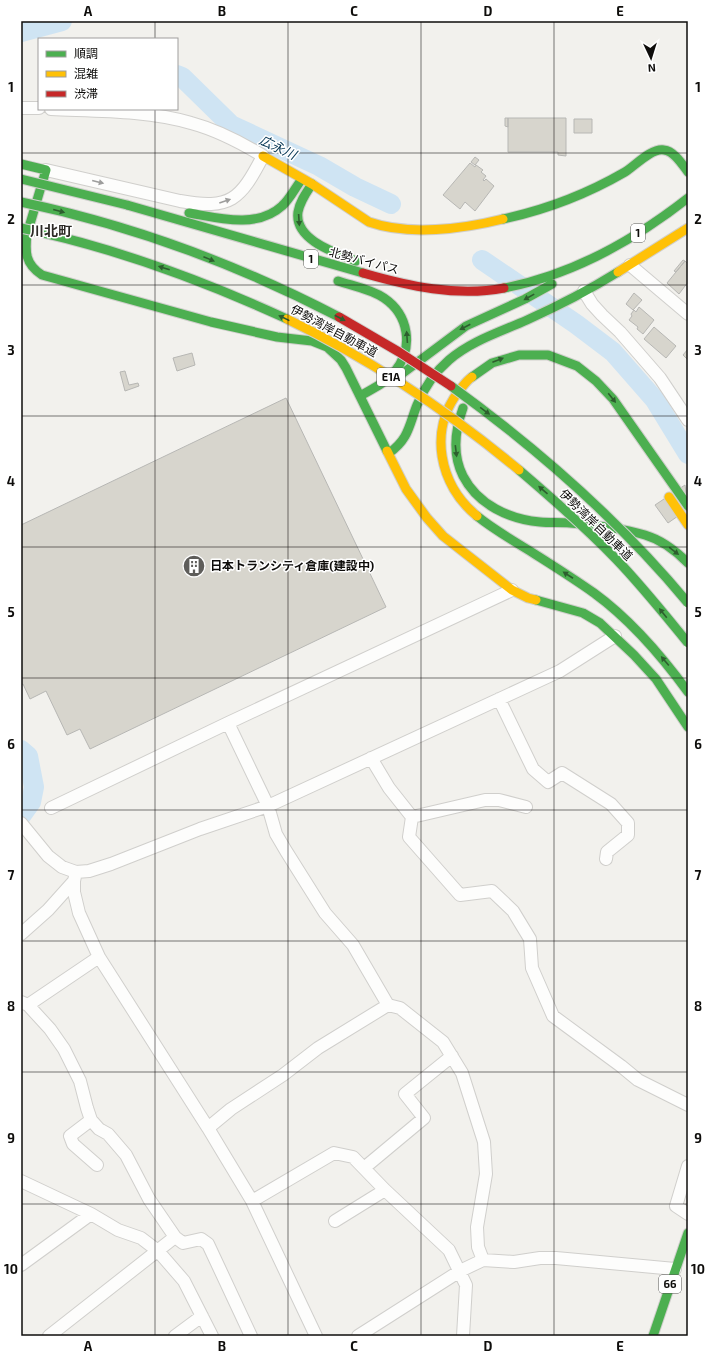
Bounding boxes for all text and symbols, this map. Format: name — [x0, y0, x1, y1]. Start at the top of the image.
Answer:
text: A — [84, 3, 93, 19]
text: B — [218, 3, 226, 19]
text: C — [350, 3, 358, 19]
text: D — [484, 3, 493, 19]
text: E — [616, 3, 624, 19]
legend — [38, 38, 178, 110]
north arrow — [631, 38, 671, 78]
text: 順調 — [74, 46, 98, 60]
text: N — [647, 62, 656, 75]
text: 混雑 — [74, 66, 98, 80]
text: 1 — [8, 79, 14, 95]
text: 1 — [695, 79, 701, 95]
text: 渋滞 — [74, 86, 98, 100]
water label: 広永川 — [257, 132, 301, 163]
one-way arrow — [92, 180, 104, 186]
one-way arrow — [219, 198, 231, 204]
one-way arrow — [53, 208, 65, 214]
text: 2 — [7, 211, 15, 227]
text: 2 — [694, 211, 702, 227]
one-way arrow — [296, 214, 303, 226]
district label: 川北町 — [30, 222, 72, 239]
road number: 1 — [631, 224, 645, 242]
street label: 北勢バイパス — [328, 244, 401, 276]
road number: 1 — [304, 250, 318, 268]
one-way arrow — [204, 256, 216, 262]
one-way arrow — [158, 265, 170, 271]
one-way arrow — [523, 294, 535, 300]
street label: 伊勢湾岸自動車道 — [289, 301, 380, 359]
one-way arrow — [278, 315, 290, 321]
one-way arrow — [335, 315, 346, 322]
one-way arrow — [460, 324, 471, 331]
one-way arrow — [403, 331, 410, 343]
text: 3 — [7, 342, 15, 358]
text: 3 — [694, 342, 702, 358]
one-way arrow — [492, 357, 504, 363]
road number: E1A — [377, 368, 405, 386]
one-way arrow — [607, 393, 616, 404]
one-way arrow — [480, 407, 491, 415]
one-way arrow — [453, 445, 459, 457]
text: 4 — [7, 473, 15, 489]
text: 4 — [694, 473, 702, 489]
one-way arrow — [538, 486, 548, 495]
street label: 伊勢湾岸自動車道 — [557, 486, 636, 563]
one-way arrow — [669, 547, 680, 555]
building icon: 日本トランシティ倉庫(建設中) — [181, 553, 207, 579]
place label: 日本トランシティ倉庫(建設中) — [210, 558, 374, 572]
one-way arrow — [563, 571, 573, 579]
text: 5 — [7, 604, 15, 620]
text: 5 — [694, 604, 702, 620]
one-way arrow — [659, 607, 668, 618]
one-way arrow — [660, 656, 669, 667]
text: 6 — [7, 736, 15, 752]
text: 6 — [694, 736, 702, 752]
text: 7 — [8, 867, 15, 883]
text: 7 — [695, 867, 702, 883]
text: 8 — [7, 998, 15, 1014]
text: 8 — [694, 998, 702, 1014]
text: 9 — [7, 1130, 15, 1146]
text: 9 — [694, 1130, 702, 1146]
text: 10 — [4, 1261, 18, 1277]
text: 10 — [691, 1261, 705, 1277]
road number: 66 — [659, 1275, 681, 1293]
text: A — [84, 1338, 93, 1354]
text: B — [218, 1338, 226, 1354]
text: C — [350, 1338, 358, 1354]
text: D — [484, 1338, 493, 1354]
text: E — [616, 1338, 624, 1354]

